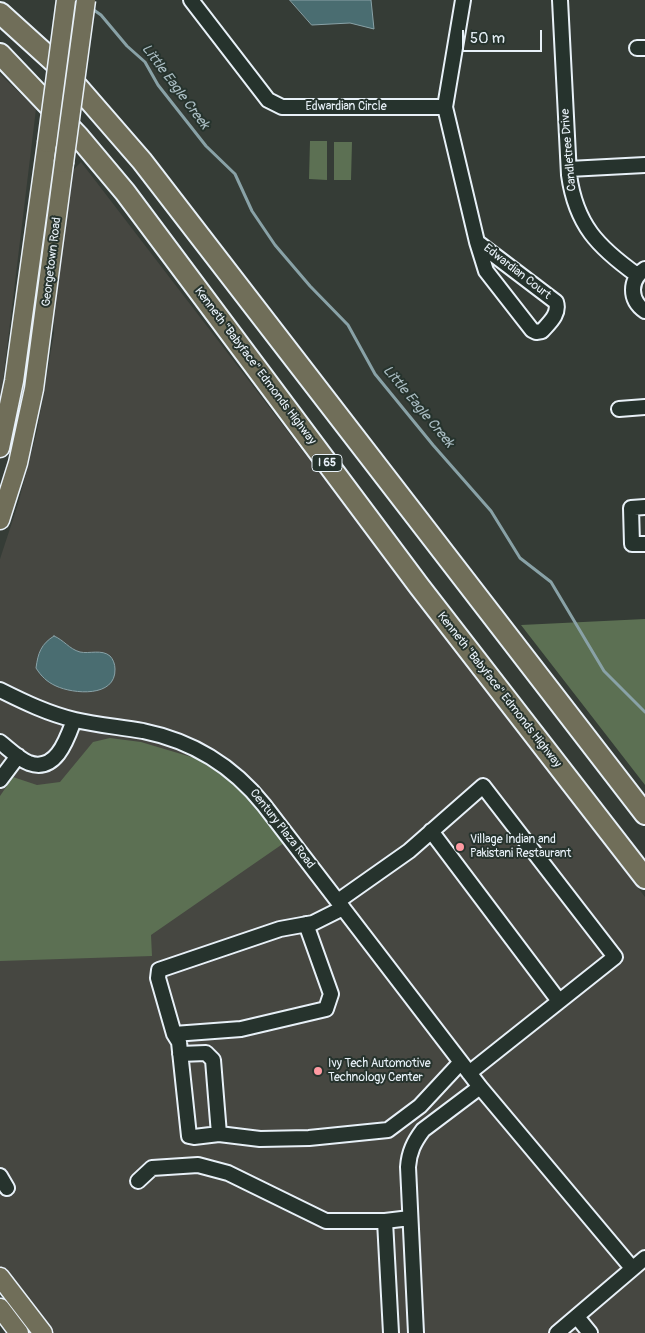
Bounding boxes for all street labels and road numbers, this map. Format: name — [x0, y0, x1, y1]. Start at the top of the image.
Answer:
street label: Edwardian Circle — [305, 100, 387, 114]
street label: Candletree Drive — [558, 108, 580, 192]
street label: Georgetown Road — [39, 216, 65, 308]
street label: Edwardian Court — [480, 241, 554, 303]
street label: Kenneth "Babyface" Edmonds Highway — [191, 284, 319, 448]
road number: I 65 — [312, 454, 342, 472]
street label: Kenneth "Babyface" Edmonds Highway — [434, 609, 564, 771]
street label: Century Plaza Road — [246, 786, 318, 872]

